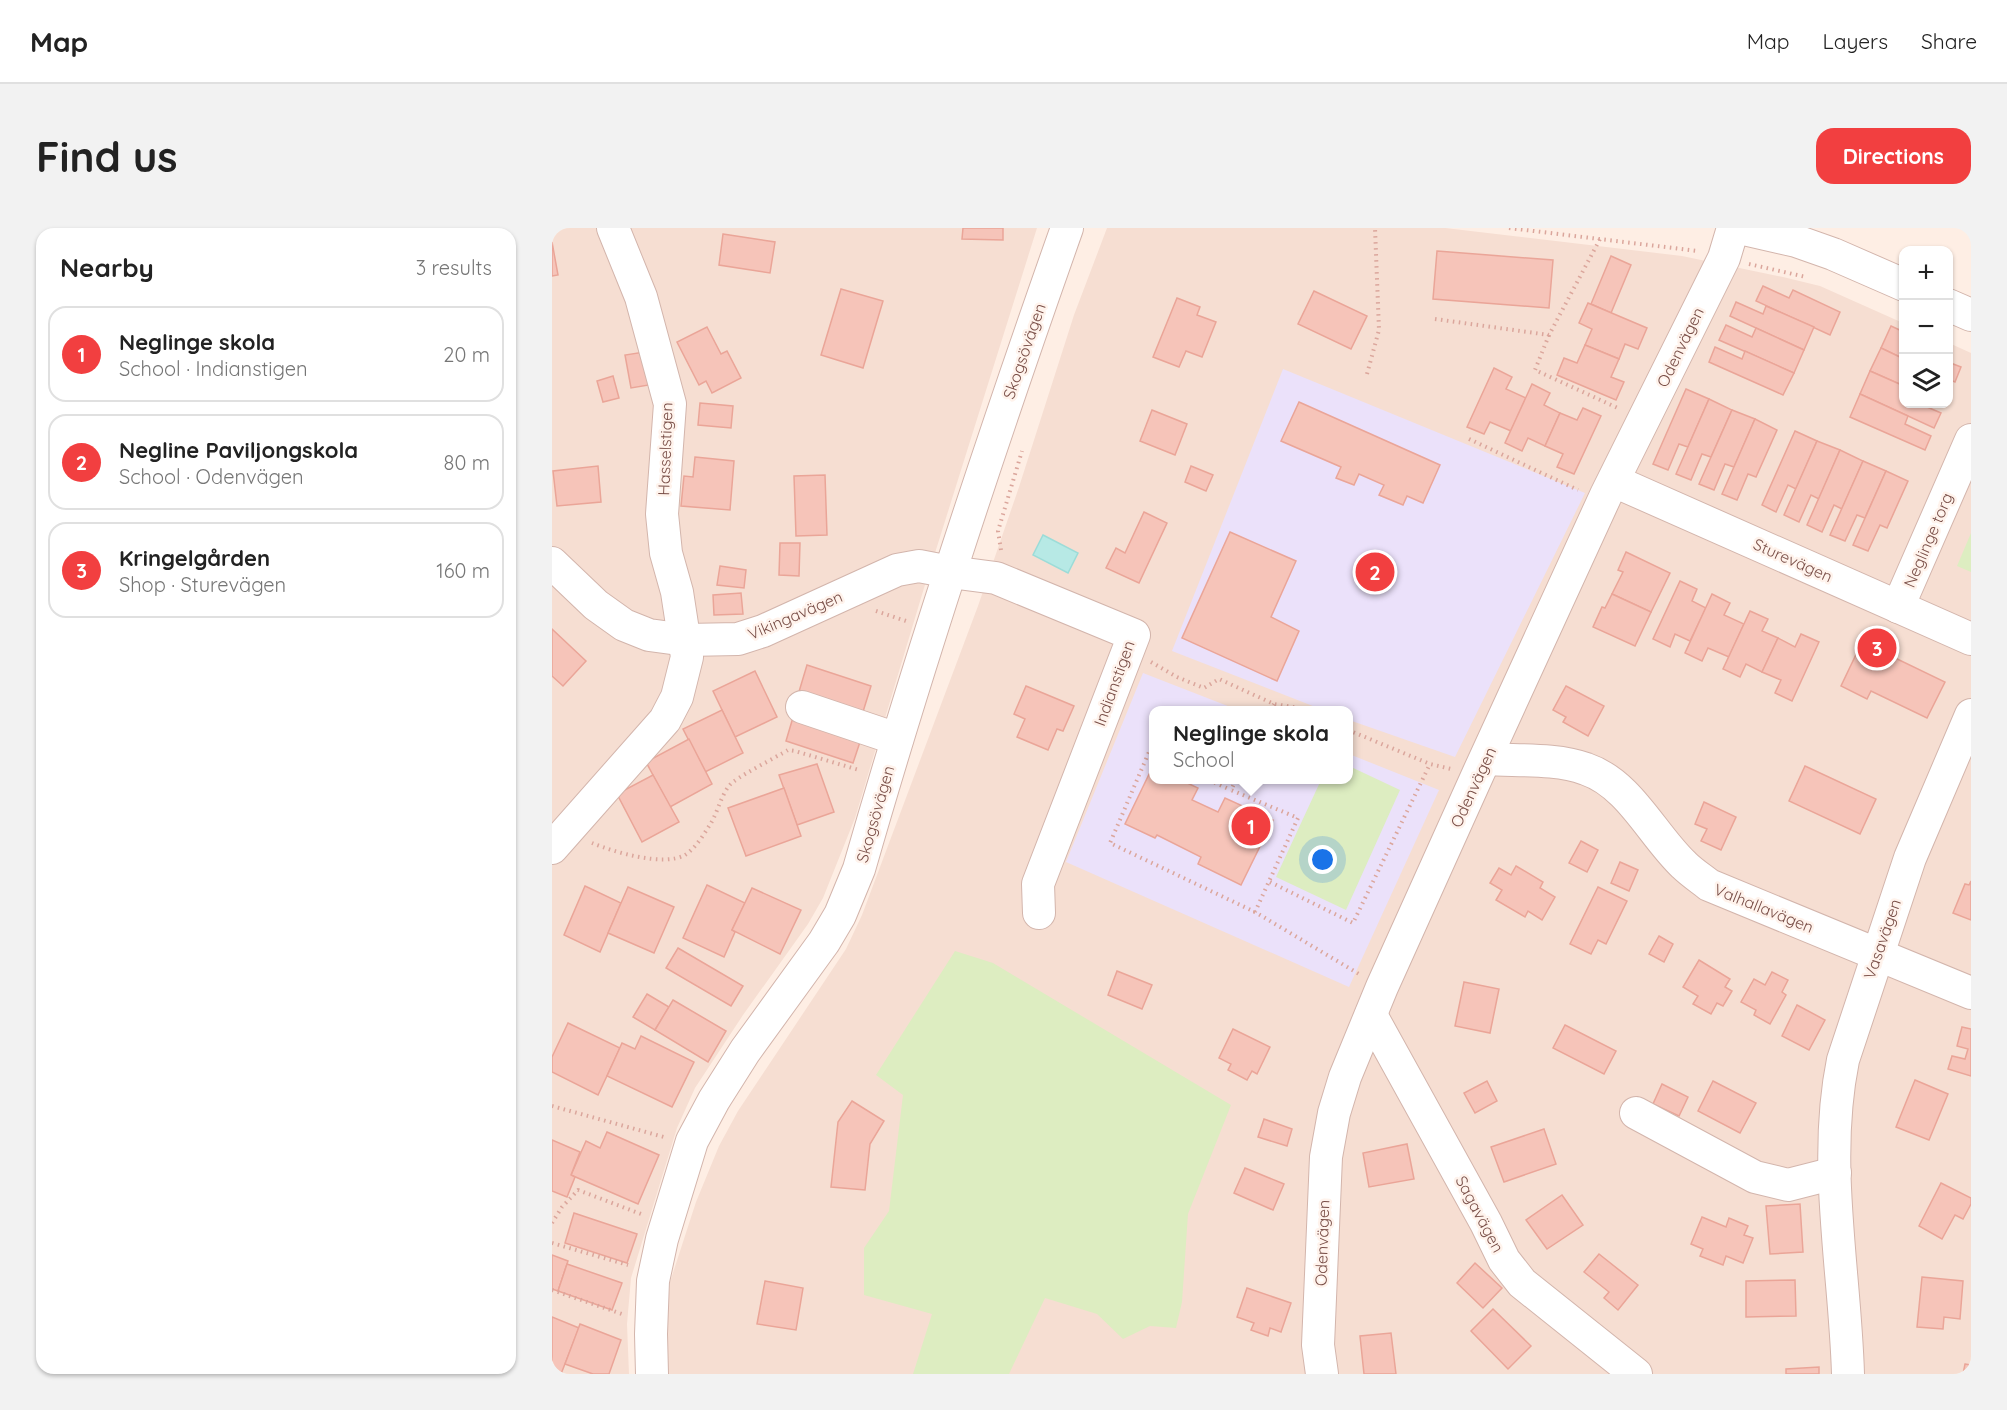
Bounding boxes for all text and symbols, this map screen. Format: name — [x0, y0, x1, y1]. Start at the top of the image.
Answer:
text: Map — [30, 24, 88, 59]
text: Map — [1747, 28, 1790, 54]
text: Layers — [1823, 28, 1888, 54]
text: Share — [1921, 28, 1977, 54]
button: Directions — [1816, 128, 1971, 184]
text: Find us — [36, 130, 178, 183]
map controls — [1899, 246, 1953, 408]
button: + — [1899, 246, 1953, 300]
text: Nearby — [60, 251, 154, 284]
text: 3 results — [416, 255, 492, 280]
button: − — [1899, 300, 1953, 354]
street label: Skogsövägen — [998, 301, 1050, 401]
street label: Odenvägen — [1652, 304, 1708, 390]
text: Neglinge skola — [119, 328, 275, 356]
text: 1 — [78, 342, 85, 367]
text: 20 m — [443, 342, 490, 367]
button: layers — [1899, 354, 1953, 408]
text: School · Indianstigen — [119, 356, 308, 381]
street label: Hasselstigen — [653, 402, 677, 496]
text: Negline Paviljongskola — [119, 436, 358, 464]
text: 2 — [76, 450, 87, 475]
text: 80 m — [444, 450, 490, 475]
text: School · Odenvägen — [119, 464, 304, 489]
street label: Neglinge torg — [1899, 490, 1957, 590]
street label: Sturevägen — [1750, 534, 1836, 586]
text: Kringelgården — [119, 544, 270, 572]
pin: 2 — [1356, 550, 1394, 594]
text: 3 — [76, 558, 87, 583]
text: 160 m — [436, 558, 490, 583]
text: Shop · Sturevägen — [119, 572, 286, 597]
street label: Vikingavägen — [745, 586, 845, 644]
pin: 3 — [1858, 626, 1896, 670]
street label: Indianstigen — [1089, 637, 1139, 729]
popup — [1149, 706, 1353, 784]
text: Neglinge skola — [1173, 719, 1329, 747]
street label: Odenvägen — [1446, 744, 1500, 830]
text: School — [1173, 747, 1235, 772]
street label: Skogsövägen — [852, 763, 898, 865]
pin: 1 — [1232, 804, 1270, 848]
your location — [1308, 845, 1337, 874]
street label: Valhallavägen — [1711, 879, 1817, 937]
street label: Vasavägen — [1859, 896, 1905, 982]
street label: Sagavägen — [1451, 1172, 1509, 1256]
street label: Odenvägen — [1310, 1199, 1334, 1287]

